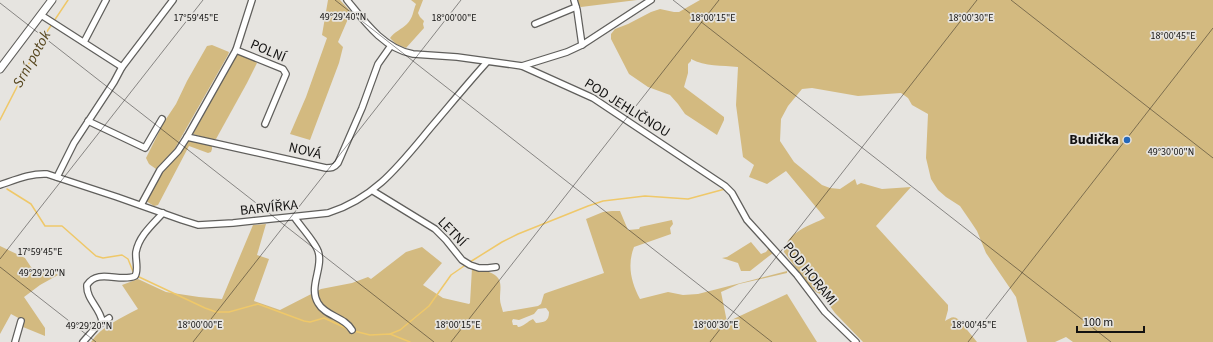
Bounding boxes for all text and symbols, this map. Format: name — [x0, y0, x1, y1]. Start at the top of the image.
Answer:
text: 49°29'40"N — [320, 10, 366, 24]
text: 17°59'45"E — [173, 11, 219, 25]
text: 18°00'00"E — [431, 11, 477, 25]
text: 18°00'15"E — [690, 11, 736, 25]
text: 18°00'30"E — [948, 11, 994, 25]
water label: Srní potok — [8, 26, 57, 91]
text: 18°00'45"E — [1150, 29, 1196, 43]
street label: POLNÍ — [247, 35, 290, 68]
street label: POD JEHLIČNOU — [580, 74, 674, 142]
place label: Budička — [1069, 130, 1119, 150]
marker: Budička — [1122, 135, 1132, 145]
street label: NOVÁ — [287, 138, 324, 165]
text: 49°30'00"N — [1148, 145, 1194, 159]
street label: BARVÍŘKA — [239, 195, 299, 221]
street label: LETNÍ — [433, 213, 472, 252]
street label: POD HORAMI — [778, 238, 842, 310]
text: 17°59'45"E — [17, 245, 63, 259]
text: 49°29'20"N — [19, 266, 65, 280]
scale bar — [1077, 308, 1144, 334]
text: 100 m — [1083, 314, 1113, 331]
text: 18°00'00"E — [177, 318, 223, 332]
text: 18°00'15"E — [435, 318, 481, 332]
text: 18°00'30"E — [693, 318, 739, 332]
text: 18°00'45"E — [951, 318, 997, 332]
text: 49°29'20"N — [66, 319, 112, 333]

